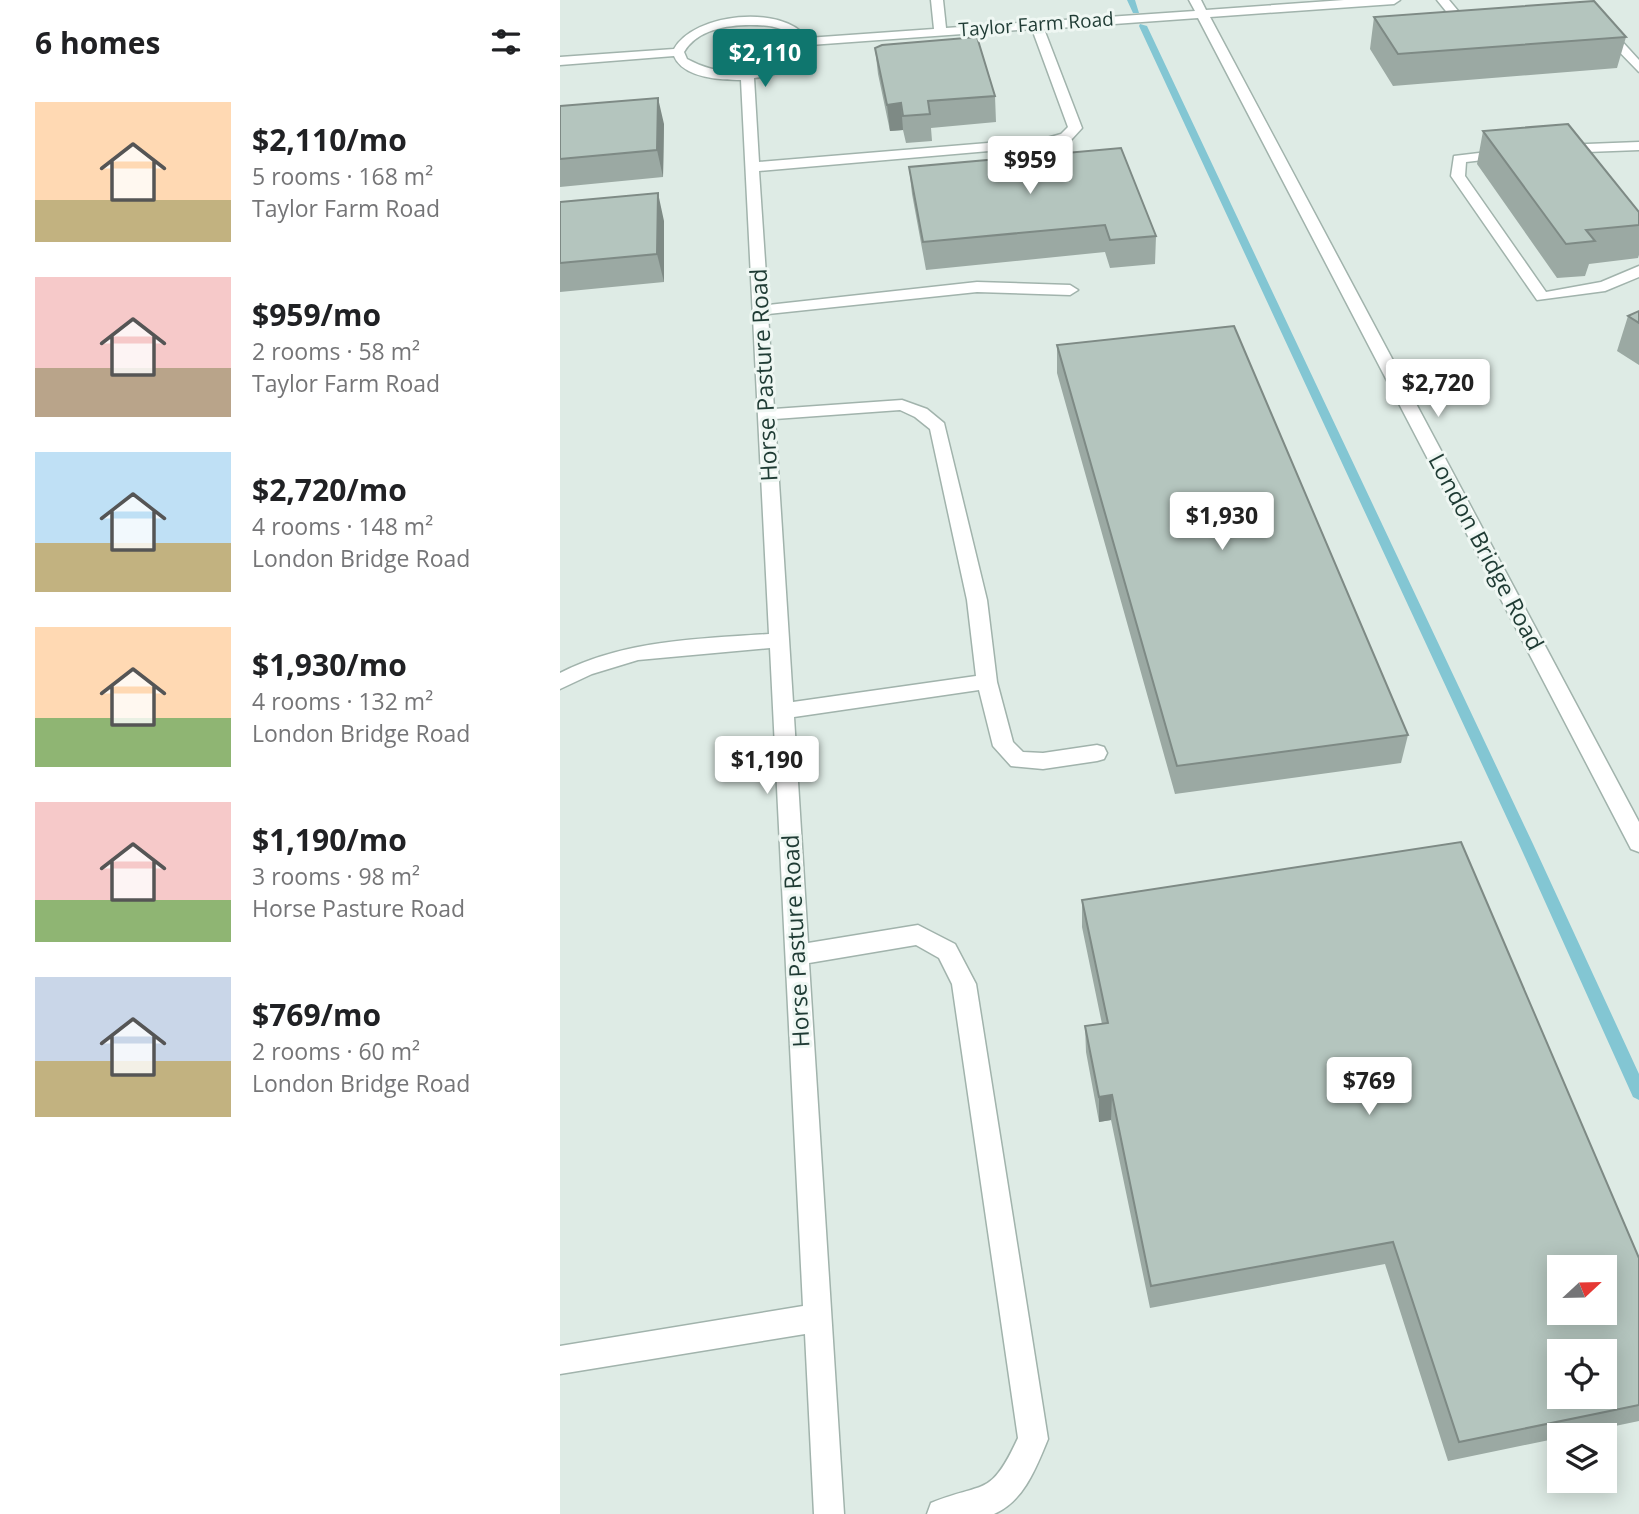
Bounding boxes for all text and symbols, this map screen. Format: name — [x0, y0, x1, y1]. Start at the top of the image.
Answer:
street label: Taylor Farm Road — [958, 6, 1114, 42]
text: 6 homes — [35, 22, 160, 63]
icon: filters — [487, 23, 525, 61]
pin: $2,110 — [708, 29, 822, 89]
text: $2,110 — [729, 36, 801, 68]
text: $2,110/mo — [252, 119, 407, 160]
icon: home — [91, 130, 175, 214]
pin: $959 — [989, 136, 1071, 196]
text: $959 — [1004, 143, 1056, 175]
text: 5 rooms · 168 m² — [252, 160, 433, 192]
text: Taylor Farm Road — [252, 192, 440, 224]
street label: Horse Pasture Road — [741, 268, 785, 482]
text: $959/mo — [252, 294, 381, 335]
icon: home — [91, 305, 175, 389]
text: 2 rooms · 58 m² — [252, 335, 420, 367]
pin: $2,720 — [1381, 360, 1495, 419]
text: $2,720 — [1402, 366, 1474, 398]
text: Taylor Farm Road — [252, 367, 440, 399]
street label: London Bridge Road — [1422, 448, 1552, 655]
text: $2,720/mo — [252, 469, 407, 510]
icon: home — [91, 480, 175, 564]
pin: $1,930 — [1165, 492, 1279, 552]
text: $1,930 — [1186, 499, 1258, 531]
text: 4 rooms · 148 m² — [252, 510, 433, 542]
text: London Bridge Road — [252, 542, 470, 574]
text: $1,930/mo — [252, 644, 407, 685]
icon: home — [91, 655, 175, 739]
text: 4 rooms · 132 m² — [252, 685, 433, 717]
text: London Bridge Road — [252, 717, 470, 749]
pin: $1,190 — [710, 736, 824, 796]
text: $1,190 — [731, 743, 803, 775]
text: $1,190/mo — [252, 819, 407, 860]
icon: home — [91, 830, 175, 914]
street label: Horse Pasture Road — [773, 834, 817, 1048]
text: 3 rooms · 98 m² — [252, 860, 420, 892]
text: Horse Pasture Road — [252, 892, 465, 924]
text: $769/mo — [252, 994, 381, 1035]
icon: home — [91, 1005, 175, 1089]
text: 2 rooms · 60 m² — [252, 1035, 420, 1067]
pin: $769 — [1328, 1058, 1410, 1117]
text: $769 — [1343, 1064, 1395, 1096]
text: London Bridge Road — [252, 1067, 470, 1099]
north arrow — [1547, 1255, 1617, 1325]
map controls — [1547, 1255, 1617, 1493]
button: locate — [1547, 1339, 1617, 1409]
button: layers — [1547, 1423, 1617, 1493]

